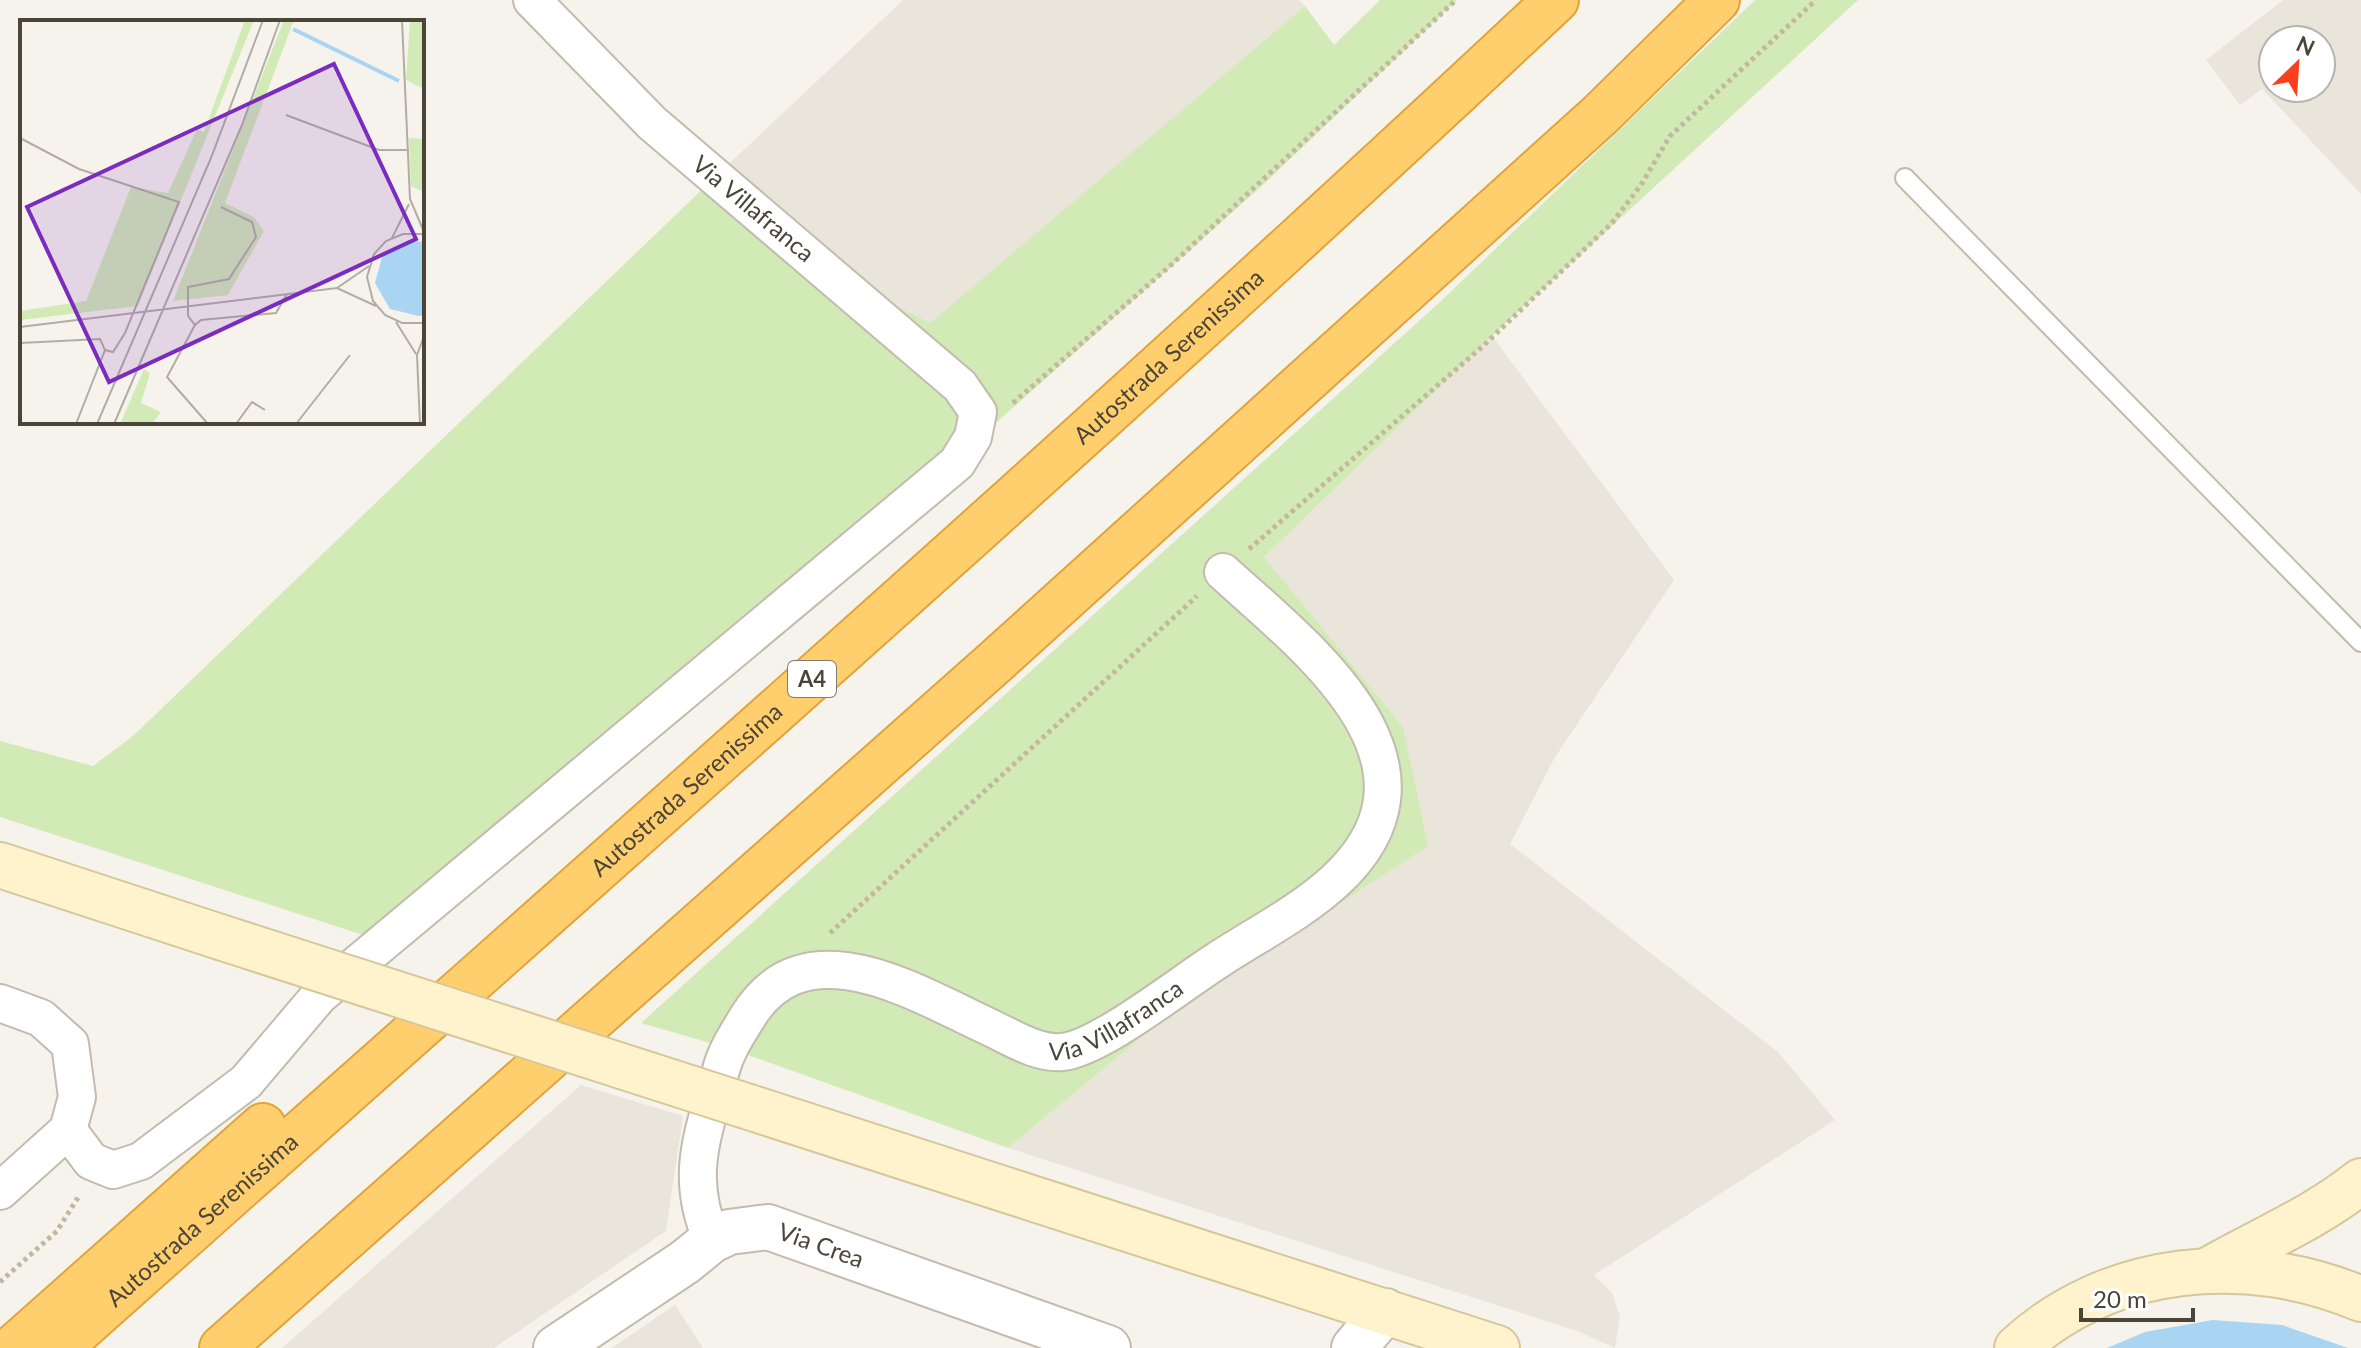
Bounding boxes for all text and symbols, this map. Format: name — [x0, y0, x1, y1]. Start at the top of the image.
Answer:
inset map — [20, 20, 424, 424]
north arrow — [2257, 24, 2337, 104]
text: N — [2292, 30, 2319, 61]
street label: Via Villafranca — [687, 149, 821, 267]
street label: Autostrada Serenissima — [1067, 262, 1269, 450]
road number: A4 — [788, 661, 836, 697]
street label: Autostrada Serenissima — [584, 696, 788, 882]
street label: Via Villafranca — [1048, 973, 1188, 1065]
street label: Autostrada Serenissima — [100, 1126, 303, 1312]
street label: Via Crea — [775, 1216, 868, 1273]
scale bar — [2081, 1272, 2193, 1322]
text: 20 m — [2093, 1284, 2147, 1313]

